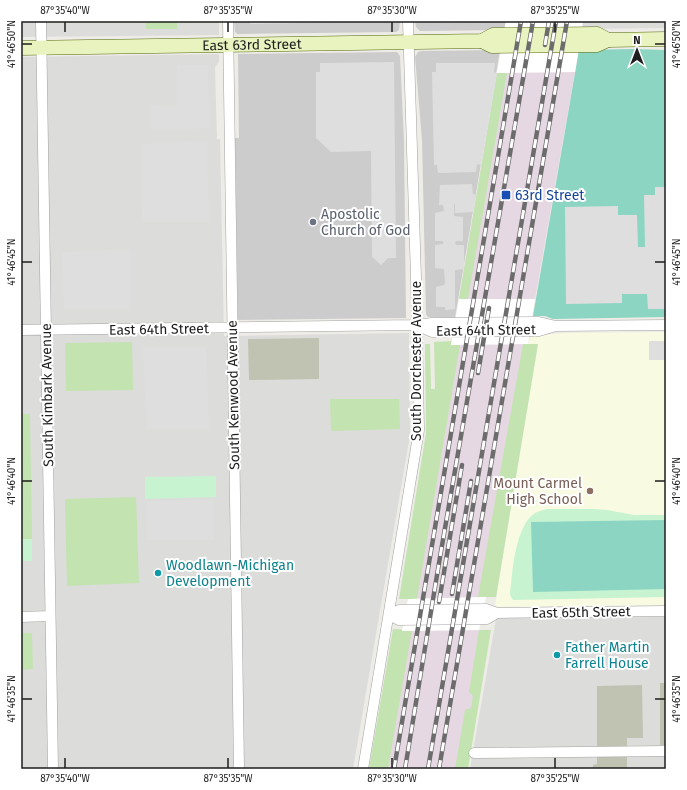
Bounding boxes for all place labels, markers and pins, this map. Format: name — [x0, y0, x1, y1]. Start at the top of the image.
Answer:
place label: 63rd Street — [515, 187, 585, 204]
marker: 63rd Street — [500, 189, 512, 201]
place label: Apostolic Church of God — [321, 206, 411, 239]
marker: Apostolic Church of God — [308, 217, 318, 227]
place label: Mount Carmel High School — [493, 475, 582, 508]
marker: Mount Carmel High School — [585, 486, 595, 496]
place label: Woodlawn-Michigan Development — [166, 557, 294, 590]
marker: Woodlawn-Michigan Development — [153, 568, 163, 578]
place label: Father Martin Farrell House — [565, 639, 650, 672]
marker: Father Martin Farrell House — [552, 650, 562, 660]

